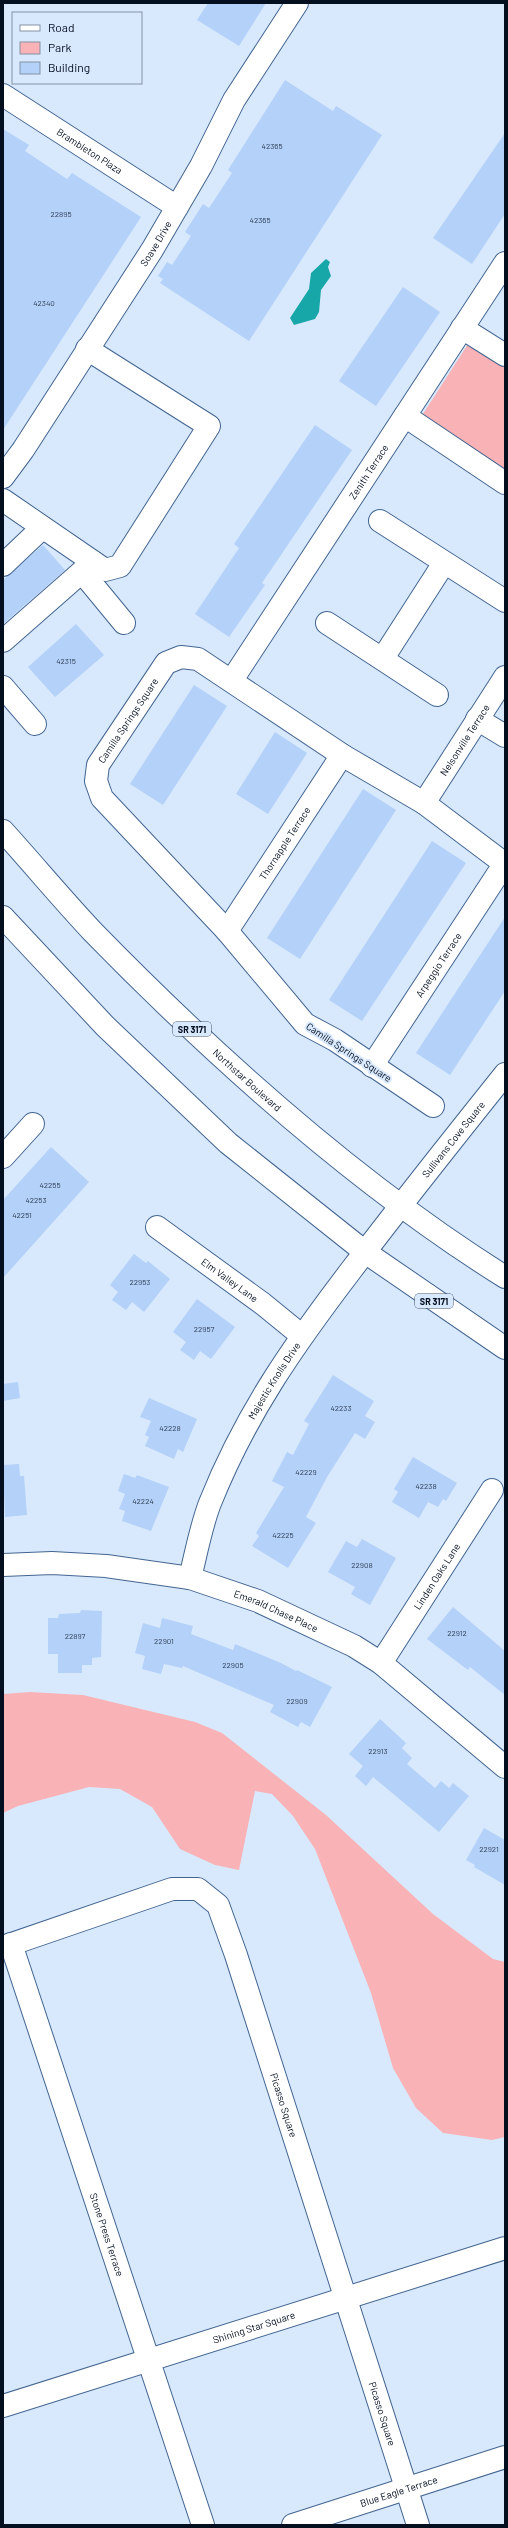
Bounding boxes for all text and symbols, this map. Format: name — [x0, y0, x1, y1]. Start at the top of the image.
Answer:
legend — [12, 12, 142, 84]
text: Road — [48, 20, 75, 34]
text: Park — [48, 40, 72, 54]
text: Building — [48, 60, 90, 74]
street label: Brambleton Plaza — [55, 125, 125, 176]
house number: 42365 — [262, 141, 283, 151]
house number: 22895 — [50, 209, 72, 219]
house number: 42365 — [250, 215, 271, 225]
street label: Soave Drive — [137, 219, 174, 268]
house number: 42340 — [33, 298, 55, 308]
street label: Zenith Terrace — [346, 442, 391, 501]
house number: 42315 — [56, 656, 76, 666]
street label: Camilla Springs Square — [95, 675, 160, 765]
street label: Nelsonville Terrace — [437, 702, 492, 778]
street label: Thornapple Terrace — [256, 804, 313, 882]
street label: Arpeggio Terrace — [413, 930, 464, 999]
street label: Camilla Springs Square — [304, 1020, 394, 1084]
road number: SR 3171 — [173, 1022, 211, 1036]
street label: Northstar Boulevard — [211, 1046, 284, 1113]
street label: Sullivans Cove Square — [419, 1098, 487, 1180]
house number: 42255 — [39, 1180, 61, 1190]
house number: 42253 — [25, 1195, 47, 1205]
house number: 42251 — [12, 1210, 32, 1220]
street label: Elm Valley Lane — [199, 1255, 261, 1304]
house number: 22953 — [130, 1277, 150, 1287]
road number: SR 3171 — [415, 1294, 453, 1308]
house number: 22957 — [194, 1324, 215, 1334]
street label: Majestic Knolls Drive — [245, 1340, 303, 1421]
house number: 42233 — [330, 1403, 352, 1413]
house number: 42228 — [159, 1423, 181, 1433]
house number: 42229 — [295, 1467, 317, 1477]
house number: 42238 — [415, 1481, 437, 1491]
house number: 42224 — [132, 1496, 154, 1506]
house number: 42225 — [272, 1530, 294, 1540]
street label: Linden Oaks Lane — [411, 1541, 462, 1612]
house number: 22908 — [351, 1560, 373, 1570]
street label: Emerald Chase Place — [232, 1587, 320, 1634]
house number: 22912 — [447, 1628, 467, 1638]
house number: 22897 — [65, 1631, 86, 1641]
house number: 22901 — [154, 1636, 174, 1646]
house number: 22905 — [222, 1660, 244, 1670]
house number: 22909 — [286, 1696, 308, 1706]
house number: 22913 — [368, 1746, 388, 1756]
house number: 22921 — [479, 1844, 499, 1854]
street label: Picasso Square — [268, 2072, 300, 2139]
street label: Stone Press Terrace — [88, 2191, 126, 2278]
street label: Shining Star Square — [211, 2308, 296, 2346]
street label: Picasso Square — [367, 2380, 398, 2447]
street label: Blue Eagle Terrace — [358, 2473, 439, 2509]

